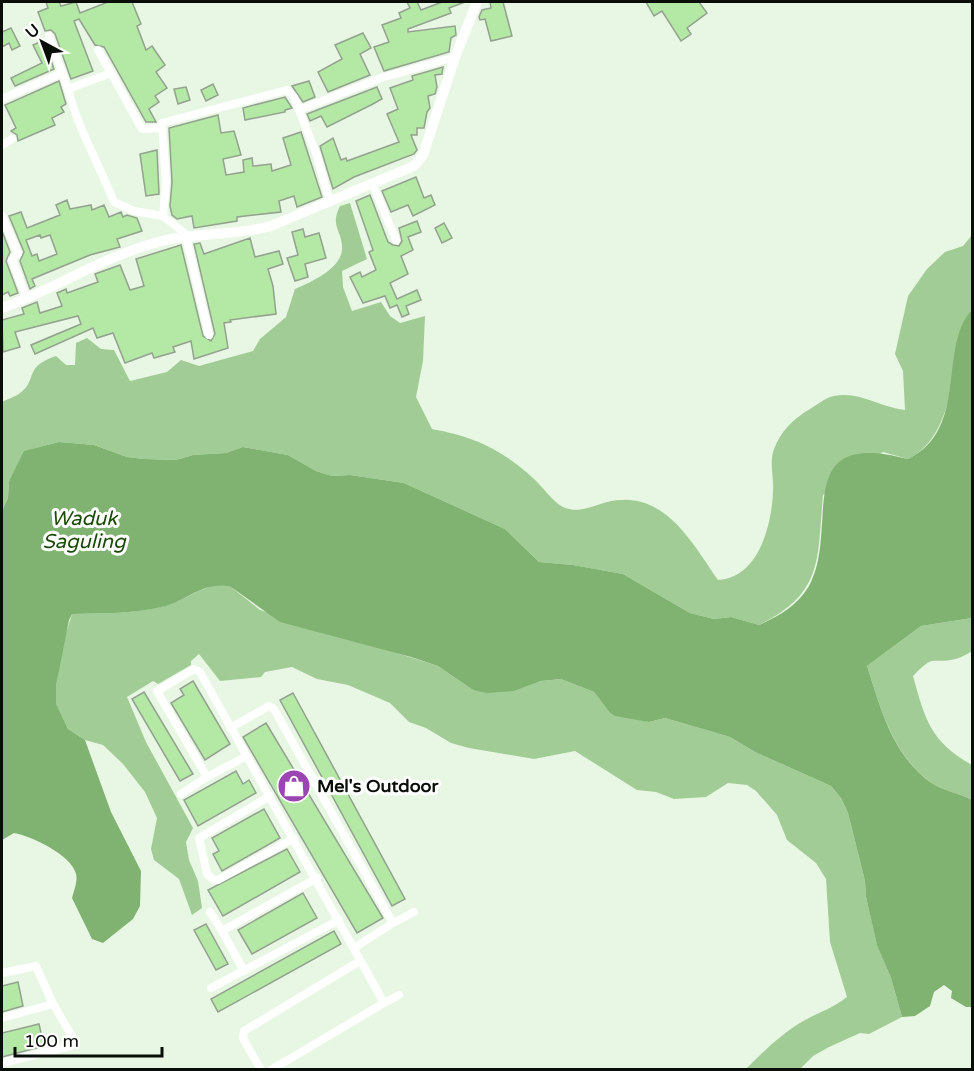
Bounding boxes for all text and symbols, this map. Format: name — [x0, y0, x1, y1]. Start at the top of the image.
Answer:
north arrow — [12, 12, 72, 72]
text: U — [22, 20, 44, 43]
water label: Waduk Saguling — [42, 507, 127, 554]
shop icon: Mel's Outdoor — [276, 768, 312, 804]
place label: Mel's Outdoor — [317, 775, 440, 797]
scale bar — [15, 1020, 162, 1058]
text: 100 m — [24, 1030, 79, 1052]

